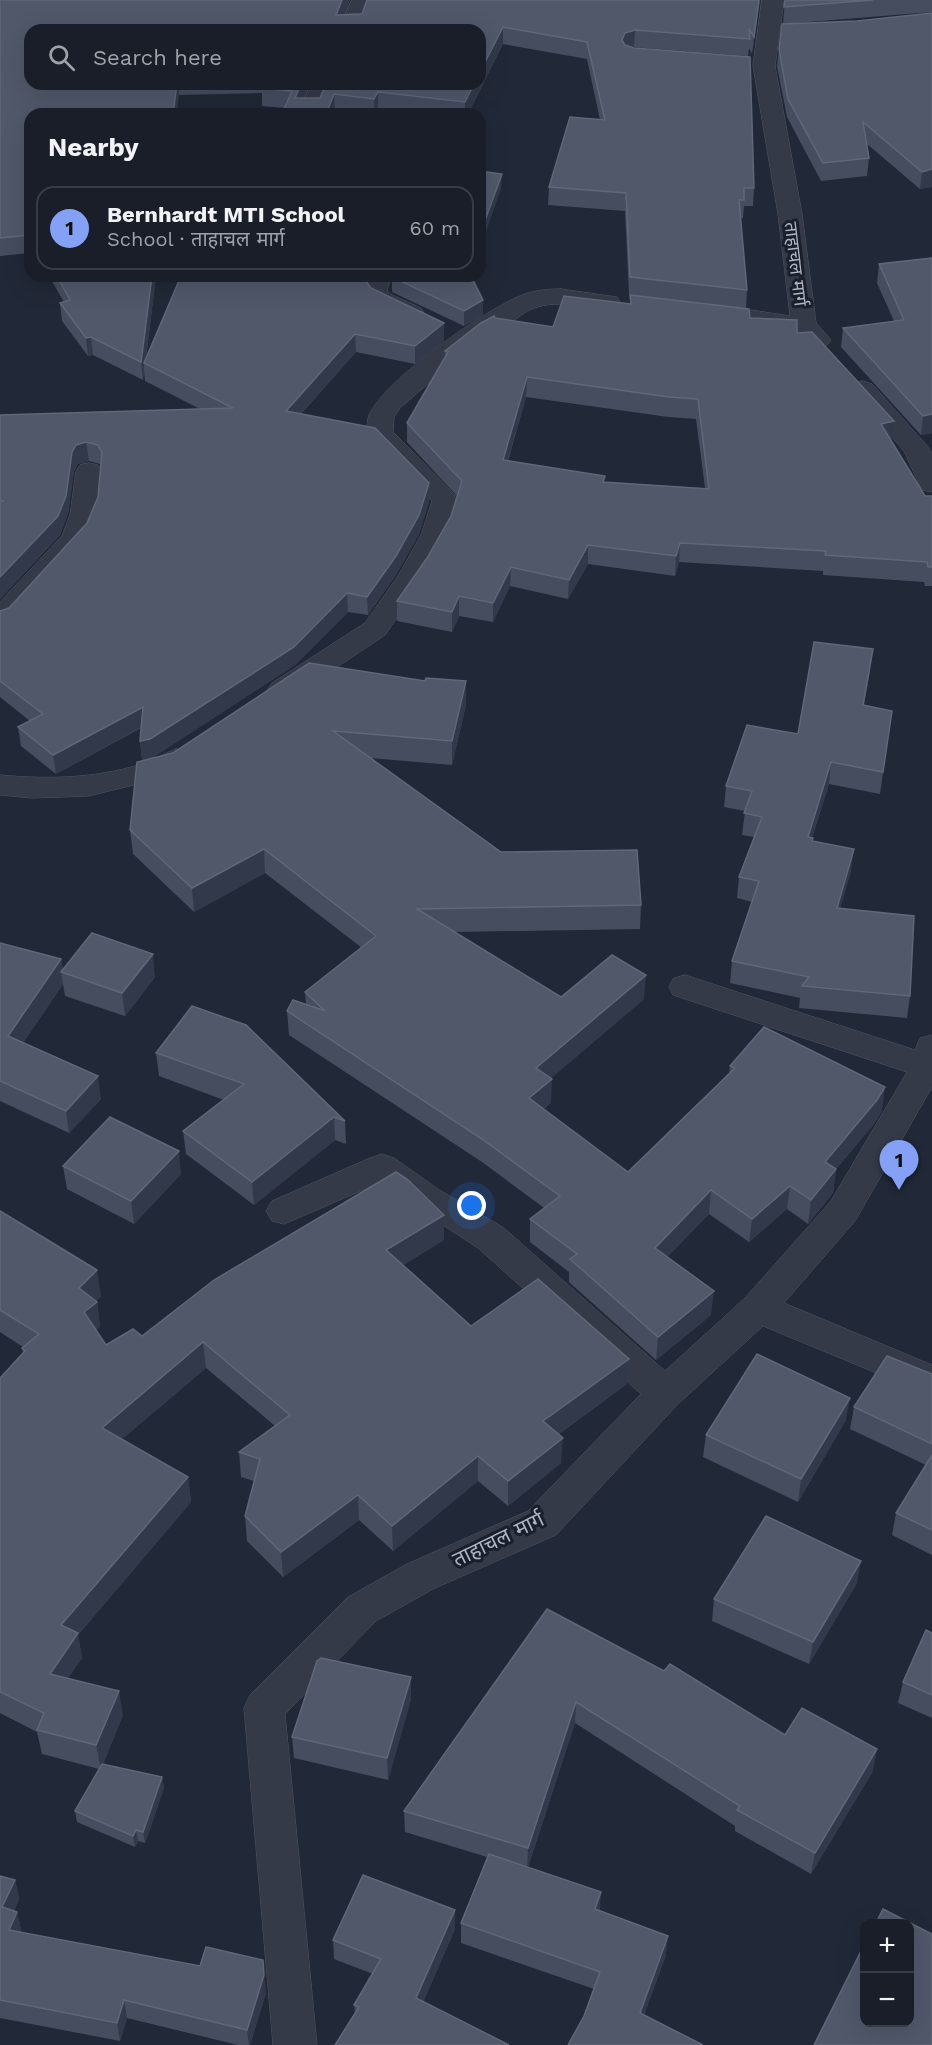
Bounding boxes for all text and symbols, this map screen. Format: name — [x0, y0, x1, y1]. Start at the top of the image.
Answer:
search box — [24, 24, 486, 90]
icon: search — [45, 41, 78, 74]
text: Search here — [93, 45, 222, 70]
text: Nearby — [48, 132, 139, 162]
text: Bernhardt MTI School — [107, 202, 345, 227]
text: 1 — [65, 216, 74, 240]
text: 60 m — [410, 216, 460, 240]
street label: ताहाचल मार्ग — [780, 221, 812, 308]
text: School · ताहाचल मार्ग — [107, 227, 285, 251]
pin: 1 — [880, 1140, 918, 1190]
your location — [457, 1191, 486, 1220]
street label: ताहाचल मार्ग — [448, 1506, 549, 1572]
map controls — [860, 1919, 914, 2027]
button: + — [860, 1919, 914, 1973]
button: − — [860, 1973, 914, 2027]

